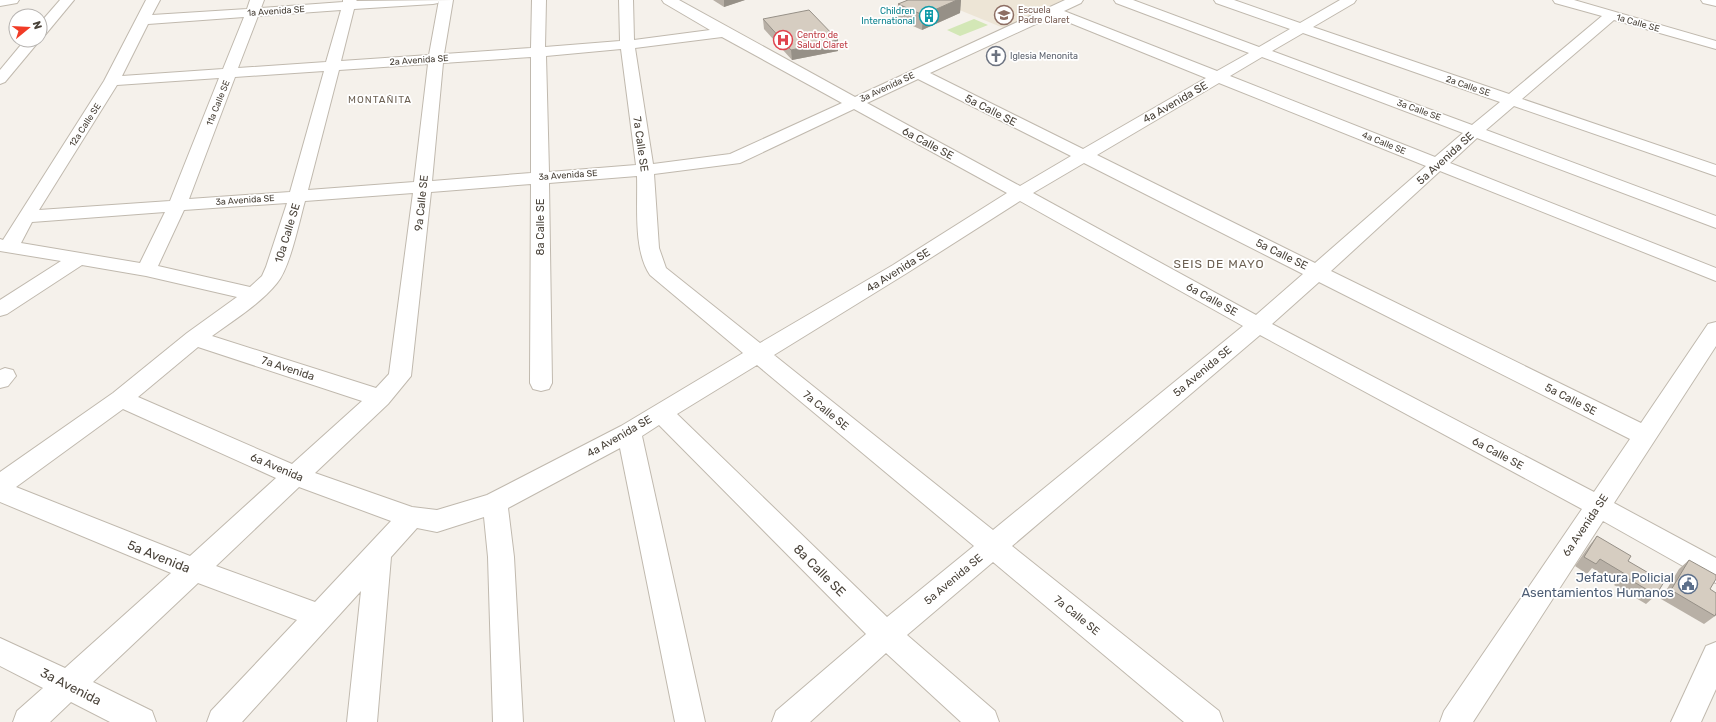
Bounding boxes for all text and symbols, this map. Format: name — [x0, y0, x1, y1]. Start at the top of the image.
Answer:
street label: 1a Avenida SE — [247, 4, 305, 18]
school or university icon: Escuela Padre Claret — [993, 4, 1015, 26]
building icon: Children International — [918, 5, 940, 27]
place label: Escuela Padre Claret — [1018, 5, 1070, 25]
place label: Children International — [861, 6, 915, 26]
north arrow — [8, 8, 48, 48]
street label: 1a Calle SE — [1615, 12, 1661, 34]
text: N — [30, 19, 44, 31]
hospital icon: Centro de Salud Claret — [772, 29, 794, 51]
place label: Centro de Salud Claret — [797, 30, 848, 50]
church icon: Iglesia Menonita — [985, 45, 1007, 67]
place label: Iglesia Menonita — [1010, 51, 1078, 61]
street label: 2a Avenida SE — [389, 53, 449, 67]
street label: 3a Avenida SE — [858, 70, 916, 104]
street label: 2a Calle SE — [1445, 74, 1491, 98]
street label: 11a Calle SE — [204, 79, 232, 127]
street label: 4a Avenida SE — [1141, 79, 1210, 126]
street label: 5a Calle SE — [963, 92, 1019, 129]
district label: MONTAÑITA — [348, 94, 412, 106]
street label: 3a Calle SE — [1396, 97, 1442, 123]
street label: 12a Calle SE — [67, 101, 103, 149]
street label: 7a Calle SE — [630, 116, 651, 173]
street label: 6a Calle SE — [900, 124, 956, 163]
street label: 5a Avenida SE — [1414, 129, 1477, 187]
street label: 4a Calle SE — [1361, 130, 1407, 156]
street label: 3a Avenida SE — [538, 168, 598, 182]
street label: 9a Calle SE — [412, 174, 431, 232]
street label: 3a Avenida SE — [215, 193, 275, 207]
street label: 8a Calle SE — [534, 198, 547, 255]
street label: 10a Calle SE — [272, 201, 303, 264]
street label: 5a Calle SE — [1254, 236, 1310, 273]
street label: 4a Avenida SE — [864, 246, 933, 295]
district label: SEIS DE MAYO — [1173, 257, 1265, 271]
street label: 6a Calle SE — [1184, 280, 1240, 319]
street label: 5a Avenida SE — [1170, 343, 1234, 400]
street label: 7a Avenida — [260, 354, 316, 383]
street label: 5a Calle SE — [1543, 381, 1599, 418]
street label: 7a Calle SE — [800, 388, 852, 433]
street label: 4a Avenida SE — [585, 413, 654, 460]
street label: 6a Calle SE — [1470, 434, 1526, 473]
street label: 6a Avenida — [248, 451, 305, 484]
street label: 6a Avenida SE — [1560, 491, 1611, 559]
street label: 5a Avenida — [125, 537, 192, 576]
street label: 8a Calle SE — [791, 541, 849, 600]
street label: 5a Avenida SE — [921, 551, 985, 608]
place label: Jefatura Policial Asentamientos Humanos — [1521, 570, 1674, 600]
public building icon: Jefatura Policial Asentamientos Humanos — [1677, 573, 1699, 595]
street label: 7a Calle SE — [1051, 593, 1103, 638]
street label: 3a Avenida — [38, 665, 104, 708]

